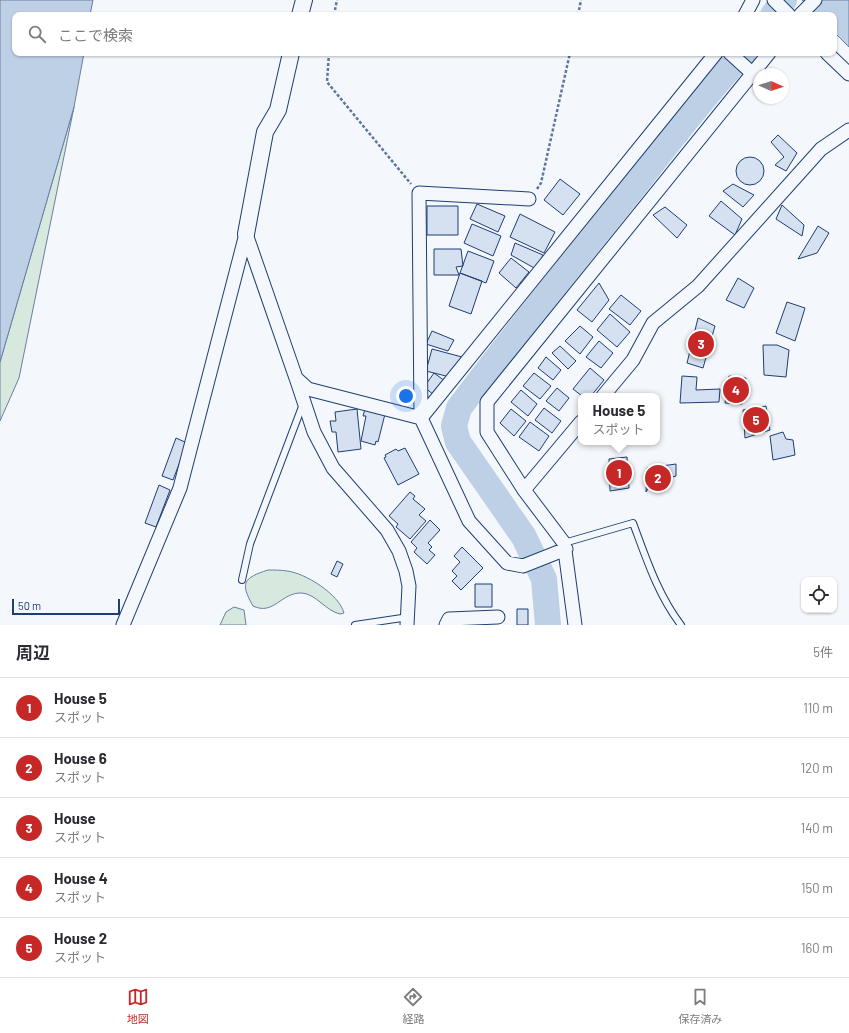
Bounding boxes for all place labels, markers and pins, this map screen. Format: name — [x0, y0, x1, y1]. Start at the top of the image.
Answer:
pin: 3 — [688, 329, 714, 359]
pin: 4 — [723, 375, 749, 405]
pin: 5 — [743, 405, 769, 435]
pin: 1 — [606, 458, 632, 488]
pin: 2 — [645, 463, 671, 493]

